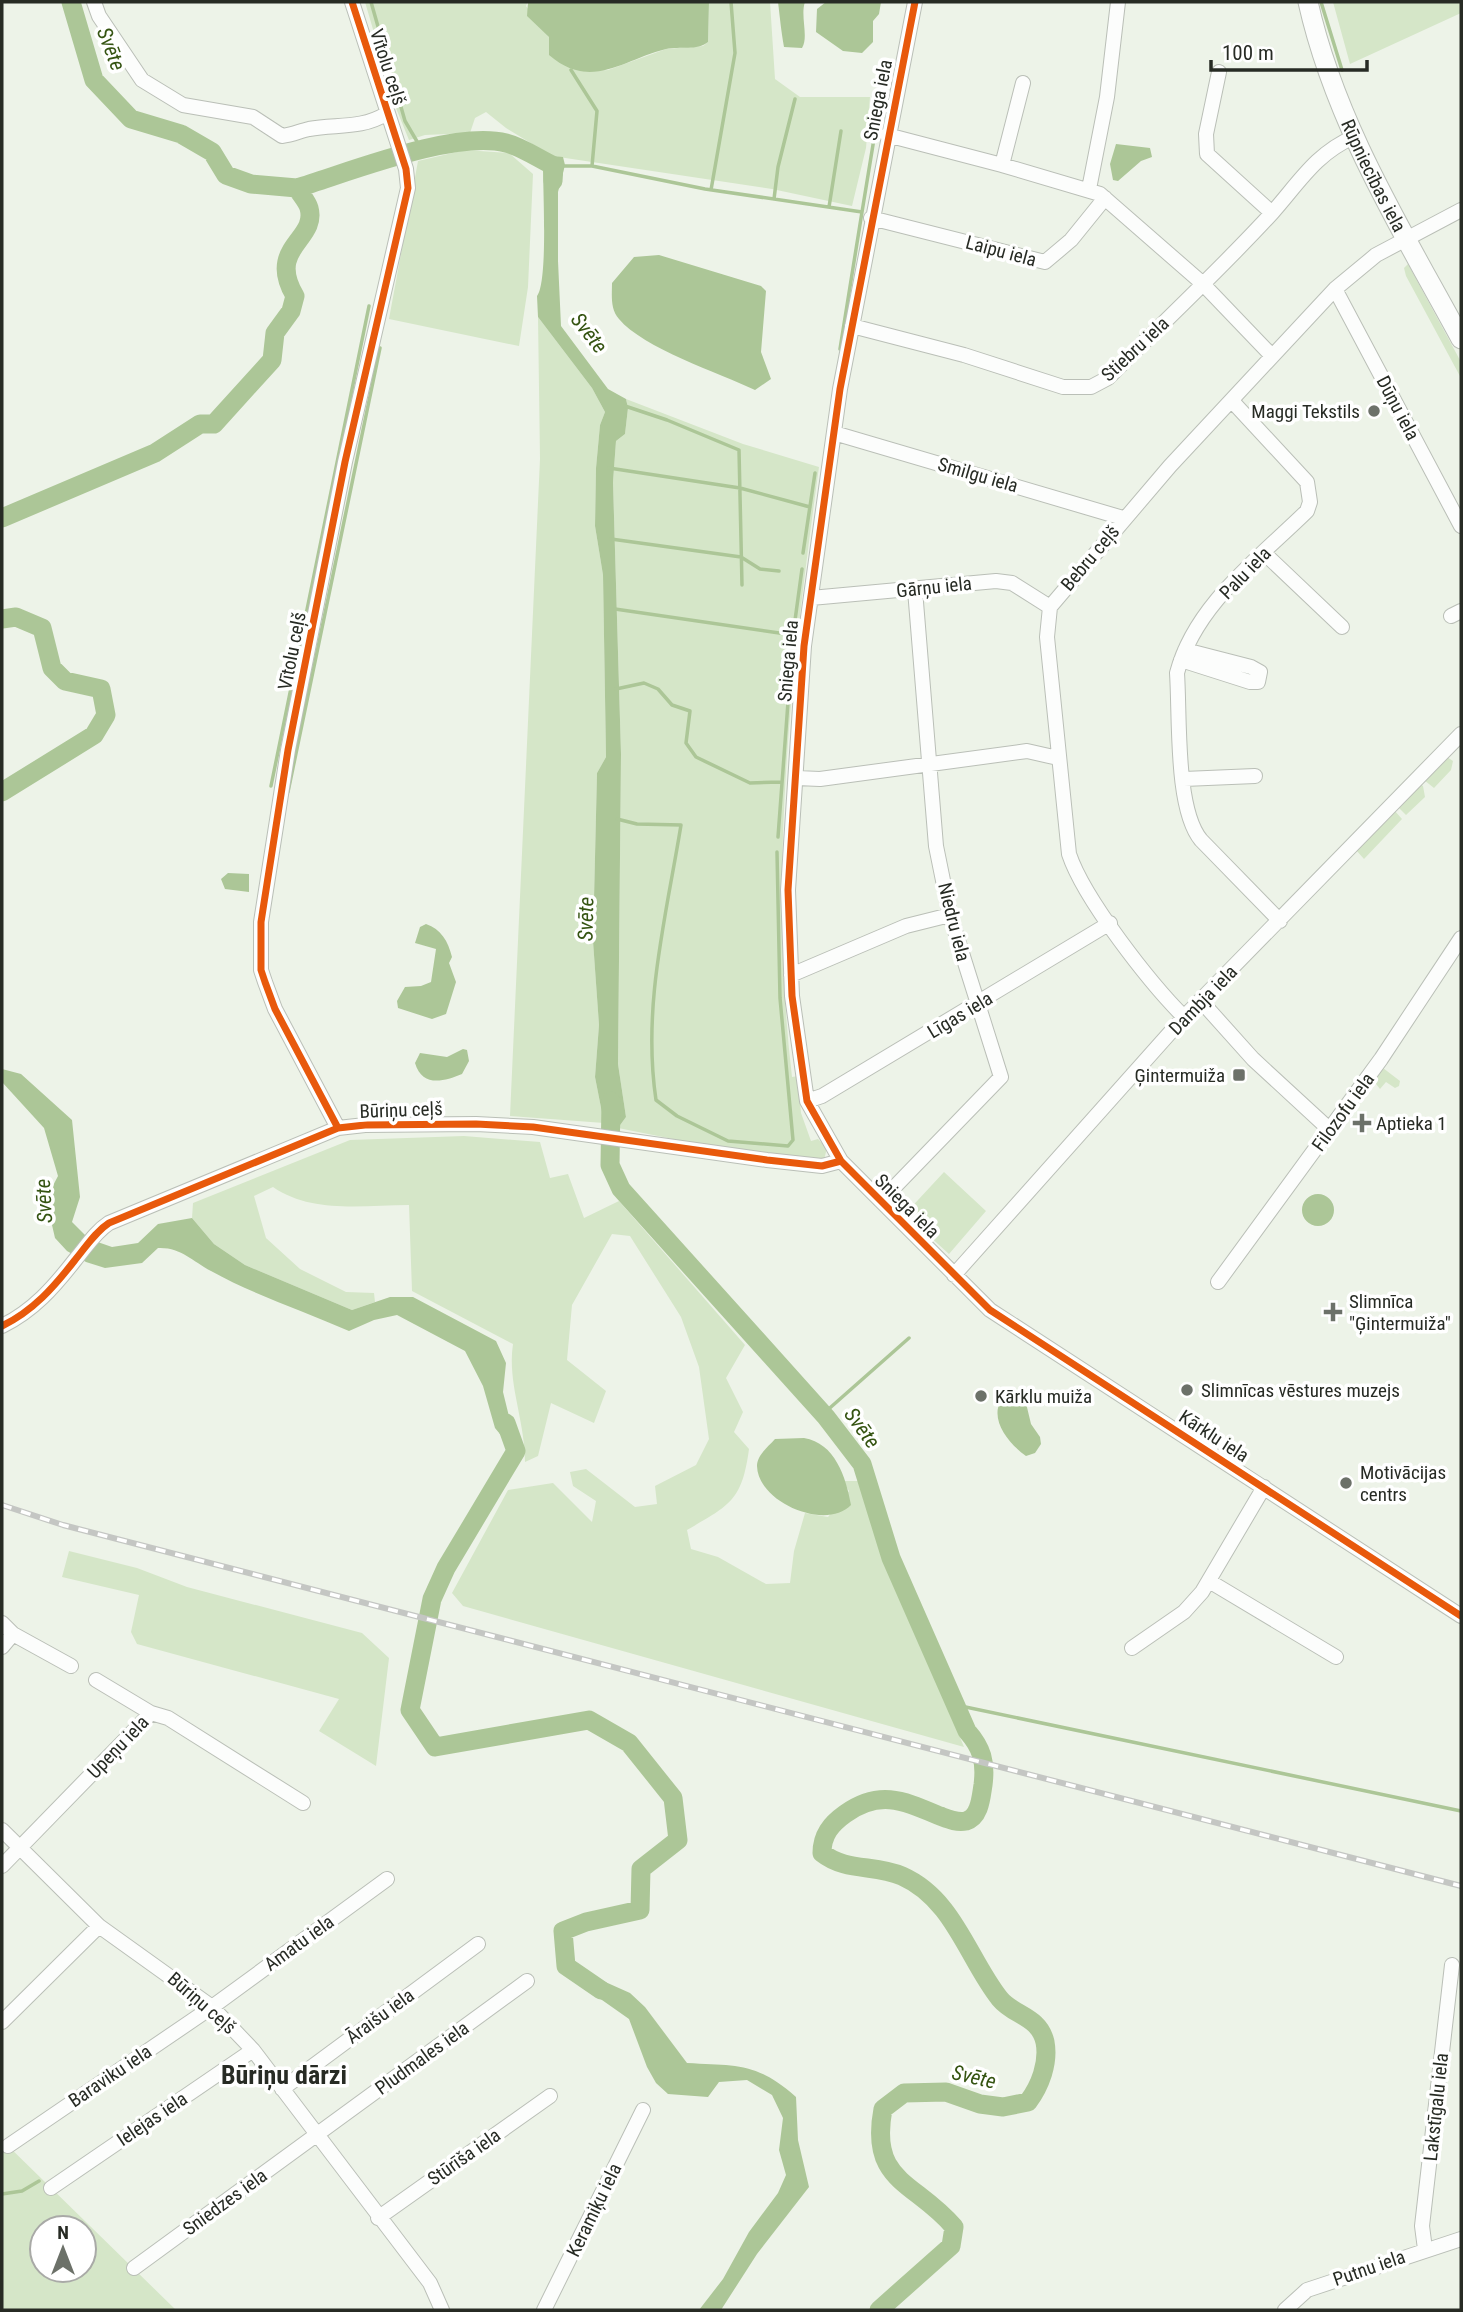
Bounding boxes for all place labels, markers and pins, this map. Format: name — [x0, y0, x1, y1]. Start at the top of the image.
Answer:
place label: Maggi Tekstils — [1251, 400, 1360, 423]
marker: Maggi Tekstils — [1366, 403, 1382, 419]
place label: Ģintermuiža — [1135, 1064, 1225, 1087]
marker: Ģintermuiža — [1231, 1067, 1247, 1083]
place label: Aptieka 1 — [1376, 1112, 1447, 1135]
marker: Aptieka 1 — [1354, 1115, 1370, 1131]
place label: Slimnīca "Ģintermuiža" — [1349, 1290, 1451, 1335]
marker: Slimnīca "Ģintermuiža" — [1323, 1302, 1343, 1322]
place label: Slimnīcas vēstures muzejs — [1201, 1379, 1400, 1402]
marker: Slimnīcas vēstures muzejs — [1179, 1382, 1195, 1398]
place label: Kārklu muiža — [995, 1385, 1092, 1408]
marker: Kārklu muiža — [973, 1388, 989, 1404]
place label: Motivācijas centrs — [1360, 1461, 1446, 1506]
marker: Motivācijas centrs — [1338, 1475, 1354, 1491]

